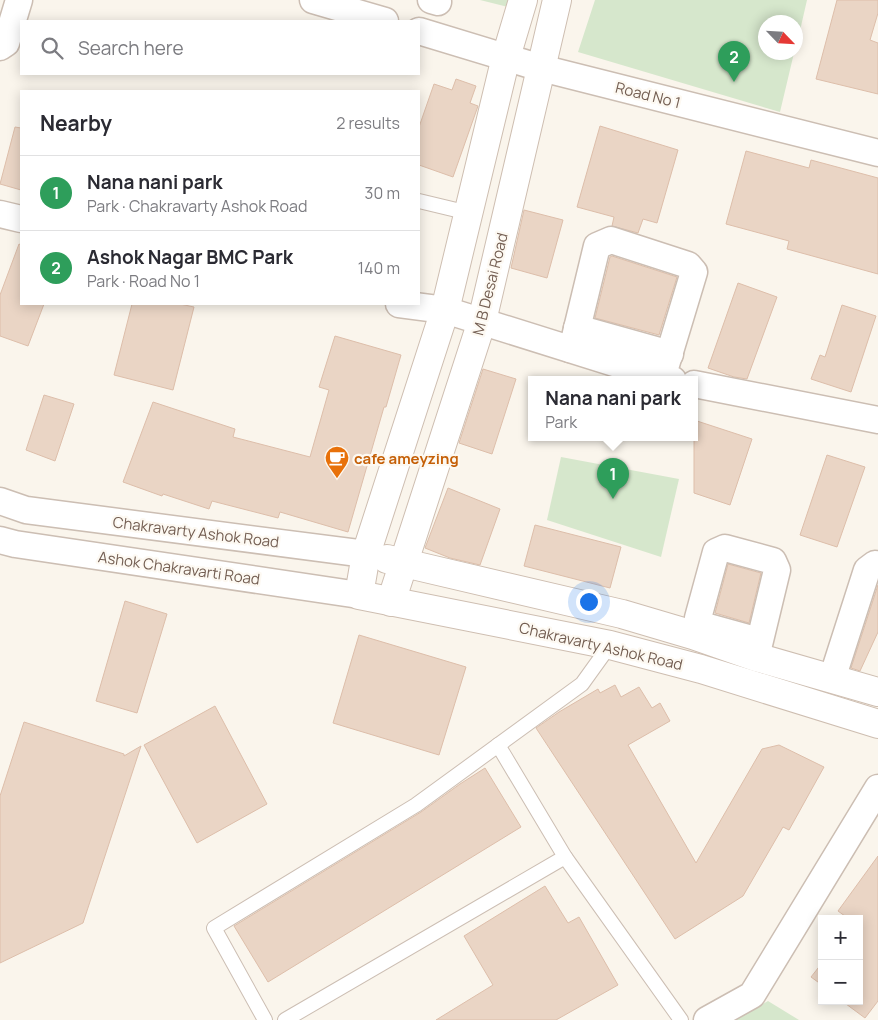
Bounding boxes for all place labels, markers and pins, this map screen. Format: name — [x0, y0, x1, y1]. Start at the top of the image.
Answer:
pin: 2 — [718, 41, 750, 82]
cafe icon: cafe ameyzing — [324, 445, 350, 479]
place label: cafe ameyzing — [354, 448, 459, 469]
pin: 1 — [597, 458, 629, 499]

